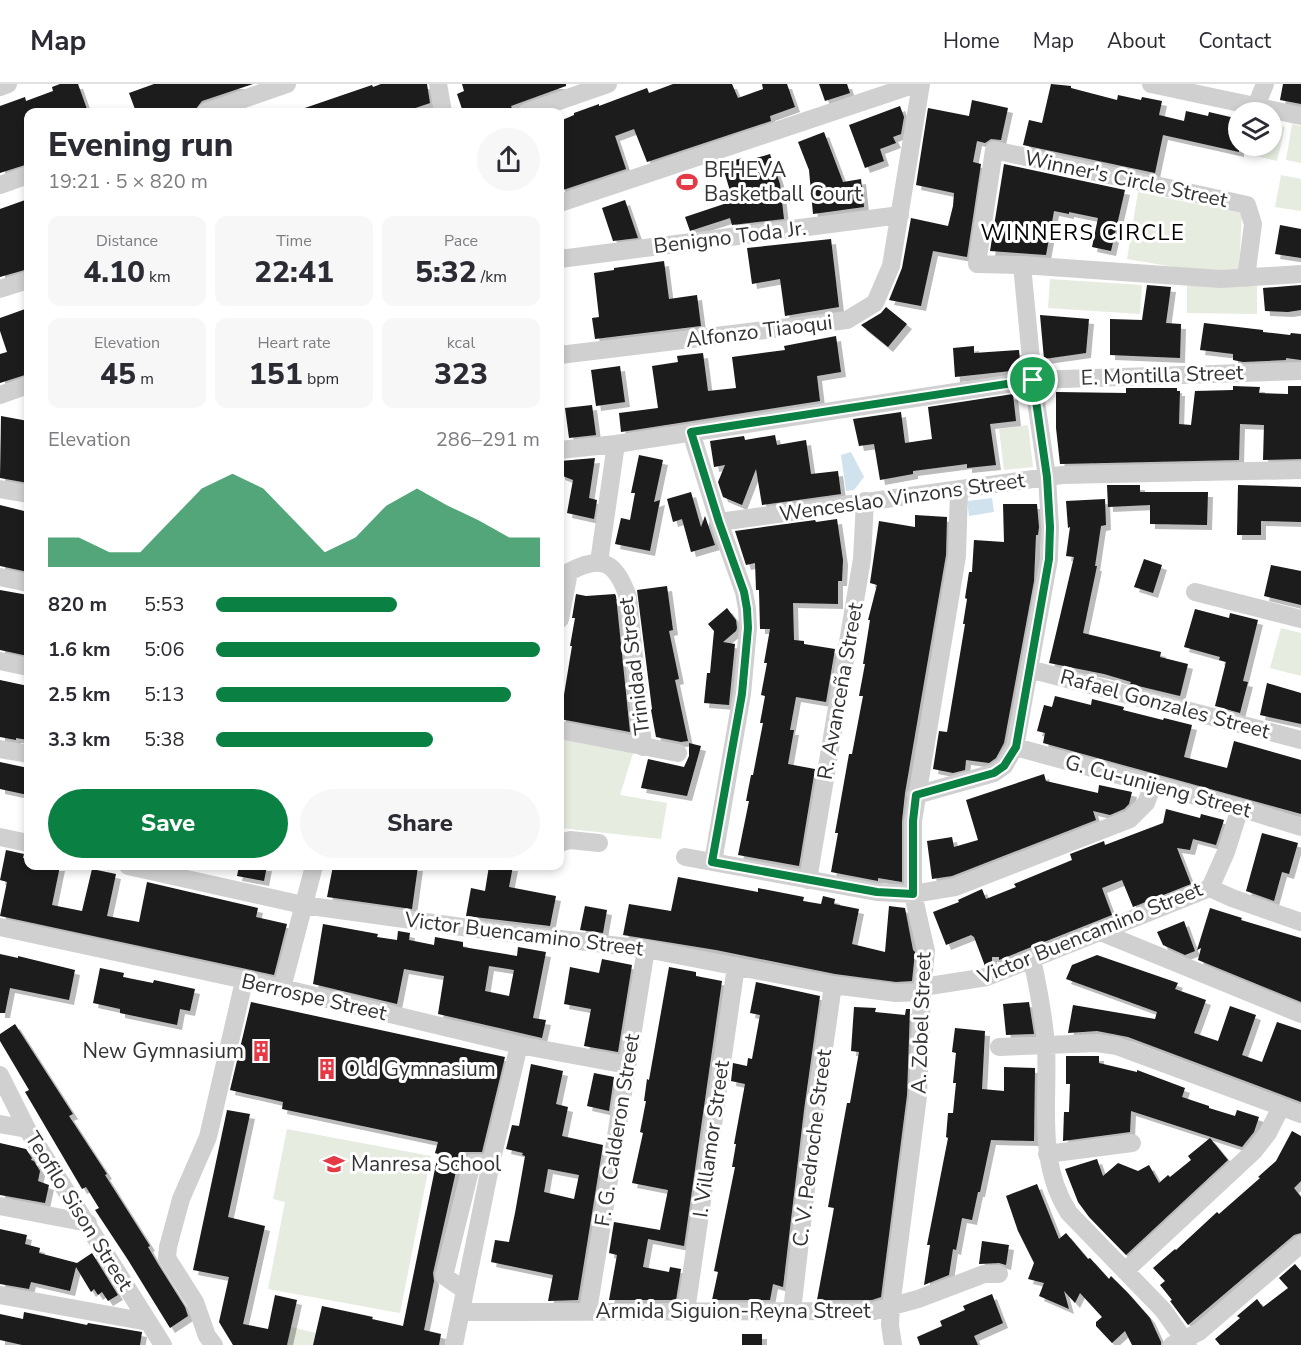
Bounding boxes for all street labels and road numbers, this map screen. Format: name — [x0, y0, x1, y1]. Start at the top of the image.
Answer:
street label: Winner's Circle Street — [1022, 144, 1231, 214]
street label: Benigno Toda Jr. — [652, 214, 808, 260]
street label: Alfonzo Tiaoqui — [684, 308, 834, 354]
street label: E. Montilla Street — [1080, 358, 1244, 392]
street label: Wenceslao Vinzons Street — [778, 466, 1027, 528]
street label: Trinidad Street — [612, 595, 656, 736]
street label: R. Avanceña Street — [811, 600, 869, 782]
street label: Rafael Gonzales Street — [1057, 663, 1273, 746]
street label: G. Cu-unijeng Street — [1062, 748, 1255, 824]
street label: Victor Buencamino Street — [973, 875, 1207, 991]
street label: Victor Buencamino Street — [402, 905, 645, 963]
street label: A. Zobel Street — [905, 951, 937, 1094]
street label: Berrospe Street — [239, 967, 390, 1027]
street label: F. G. Calderon Street — [588, 1031, 646, 1228]
street label: C. V. Pedroche Street — [786, 1047, 838, 1248]
street label: I. Villamor Street — [686, 1058, 736, 1219]
street label: Teofilo Sison Street — [19, 1126, 140, 1297]
street label: Armida Siguion-Reyna Street — [595, 1297, 871, 1325]

